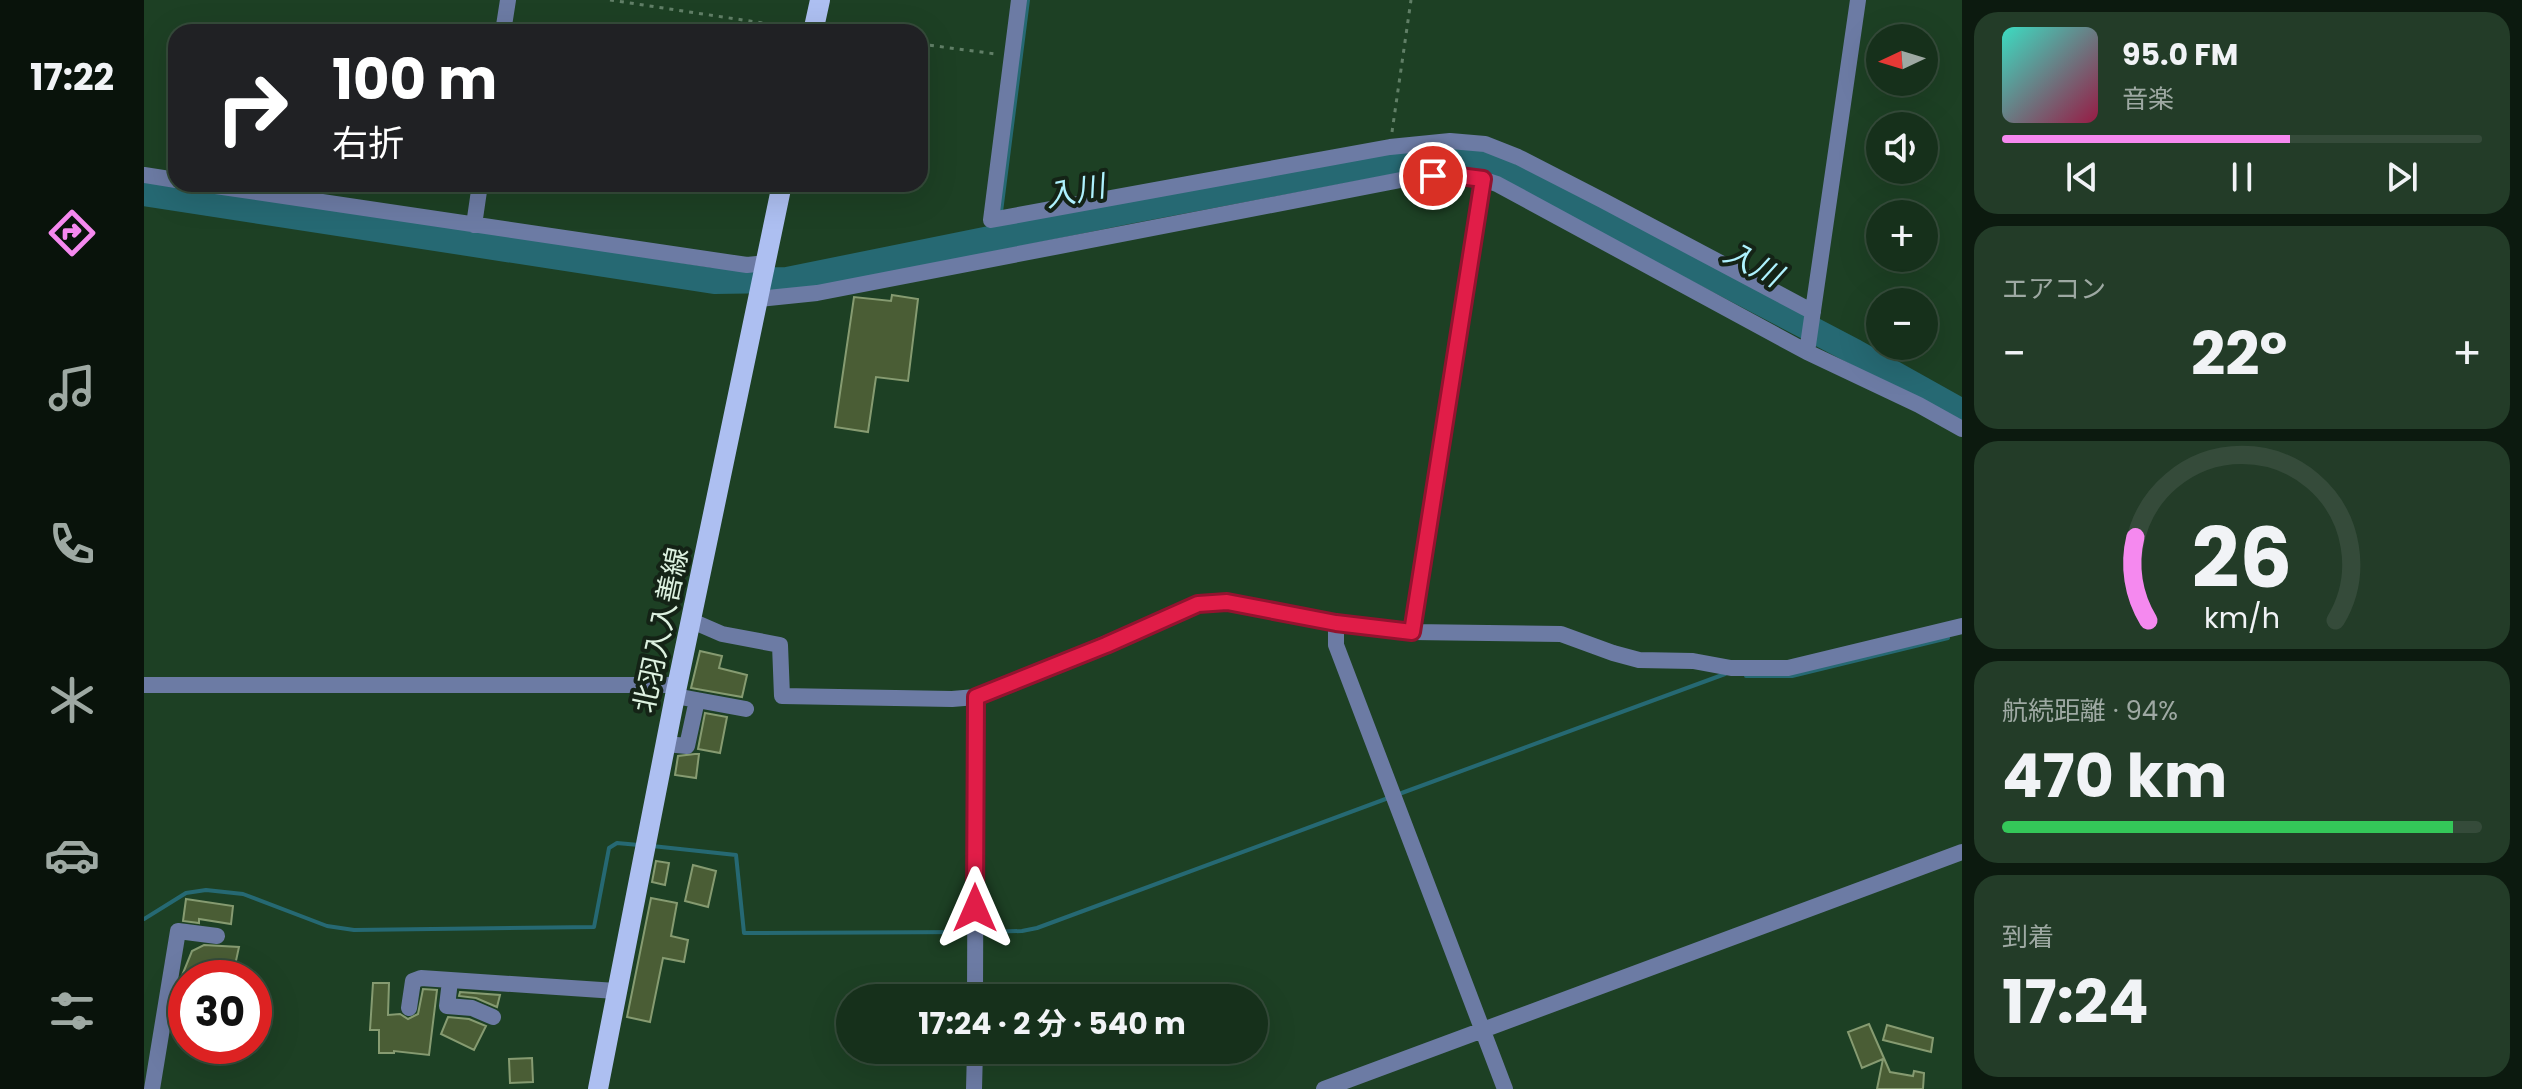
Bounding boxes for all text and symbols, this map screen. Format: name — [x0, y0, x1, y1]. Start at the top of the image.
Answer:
north arrow — [1866, 24, 1938, 96]
map controls — [1866, 24, 1938, 360]
text: 95.0 FM — [2122, 33, 2238, 76]
text: 100 m — [332, 40, 497, 119]
text: 17:22 — [30, 52, 114, 103]
icon: right — [200, 56, 304, 160]
text: 音楽 — [2122, 81, 2174, 117]
button: sound — [1866, 112, 1938, 184]
text: 右折 — [332, 118, 404, 169]
pin — [1399, 142, 1467, 210]
icon: arrive — [1411, 154, 1455, 198]
icon: previous — [2060, 155, 2104, 199]
icon: pause — [2220, 155, 2264, 199]
icon: next — [2380, 155, 2424, 199]
water label: 入川 — [1041, 164, 1111, 218]
button: + — [1866, 200, 1938, 272]
icon: directions — [44, 205, 100, 261]
water label: 入川 — [1716, 231, 1792, 298]
text: エアコン — [2002, 271, 2106, 307]
button: − — [1866, 288, 1938, 360]
text: 22° — [2191, 312, 2287, 396]
text: − — [2002, 323, 2026, 384]
text: + — [2452, 323, 2482, 384]
icon: music — [44, 360, 100, 416]
text: 26 — [2192, 499, 2292, 615]
icon: phone — [44, 516, 100, 572]
street label: 北羽入入善線 — [624, 544, 698, 716]
text: km/h — [2204, 598, 2280, 638]
icon: climate — [44, 672, 100, 728]
text: 航続距離 · 94% — [2002, 693, 2178, 729]
text: 470 km — [2002, 734, 2227, 818]
icon: car — [44, 827, 100, 883]
position arrow — [933, 866, 1017, 950]
text: 到着 — [2002, 919, 2054, 955]
speed limit sign: 30 — [168, 960, 272, 1064]
text: 17:24 — [2002, 960, 2149, 1044]
icon: filters — [44, 983, 100, 1039]
text: 17:24 · 2 分 · 540 m — [918, 1002, 1186, 1045]

